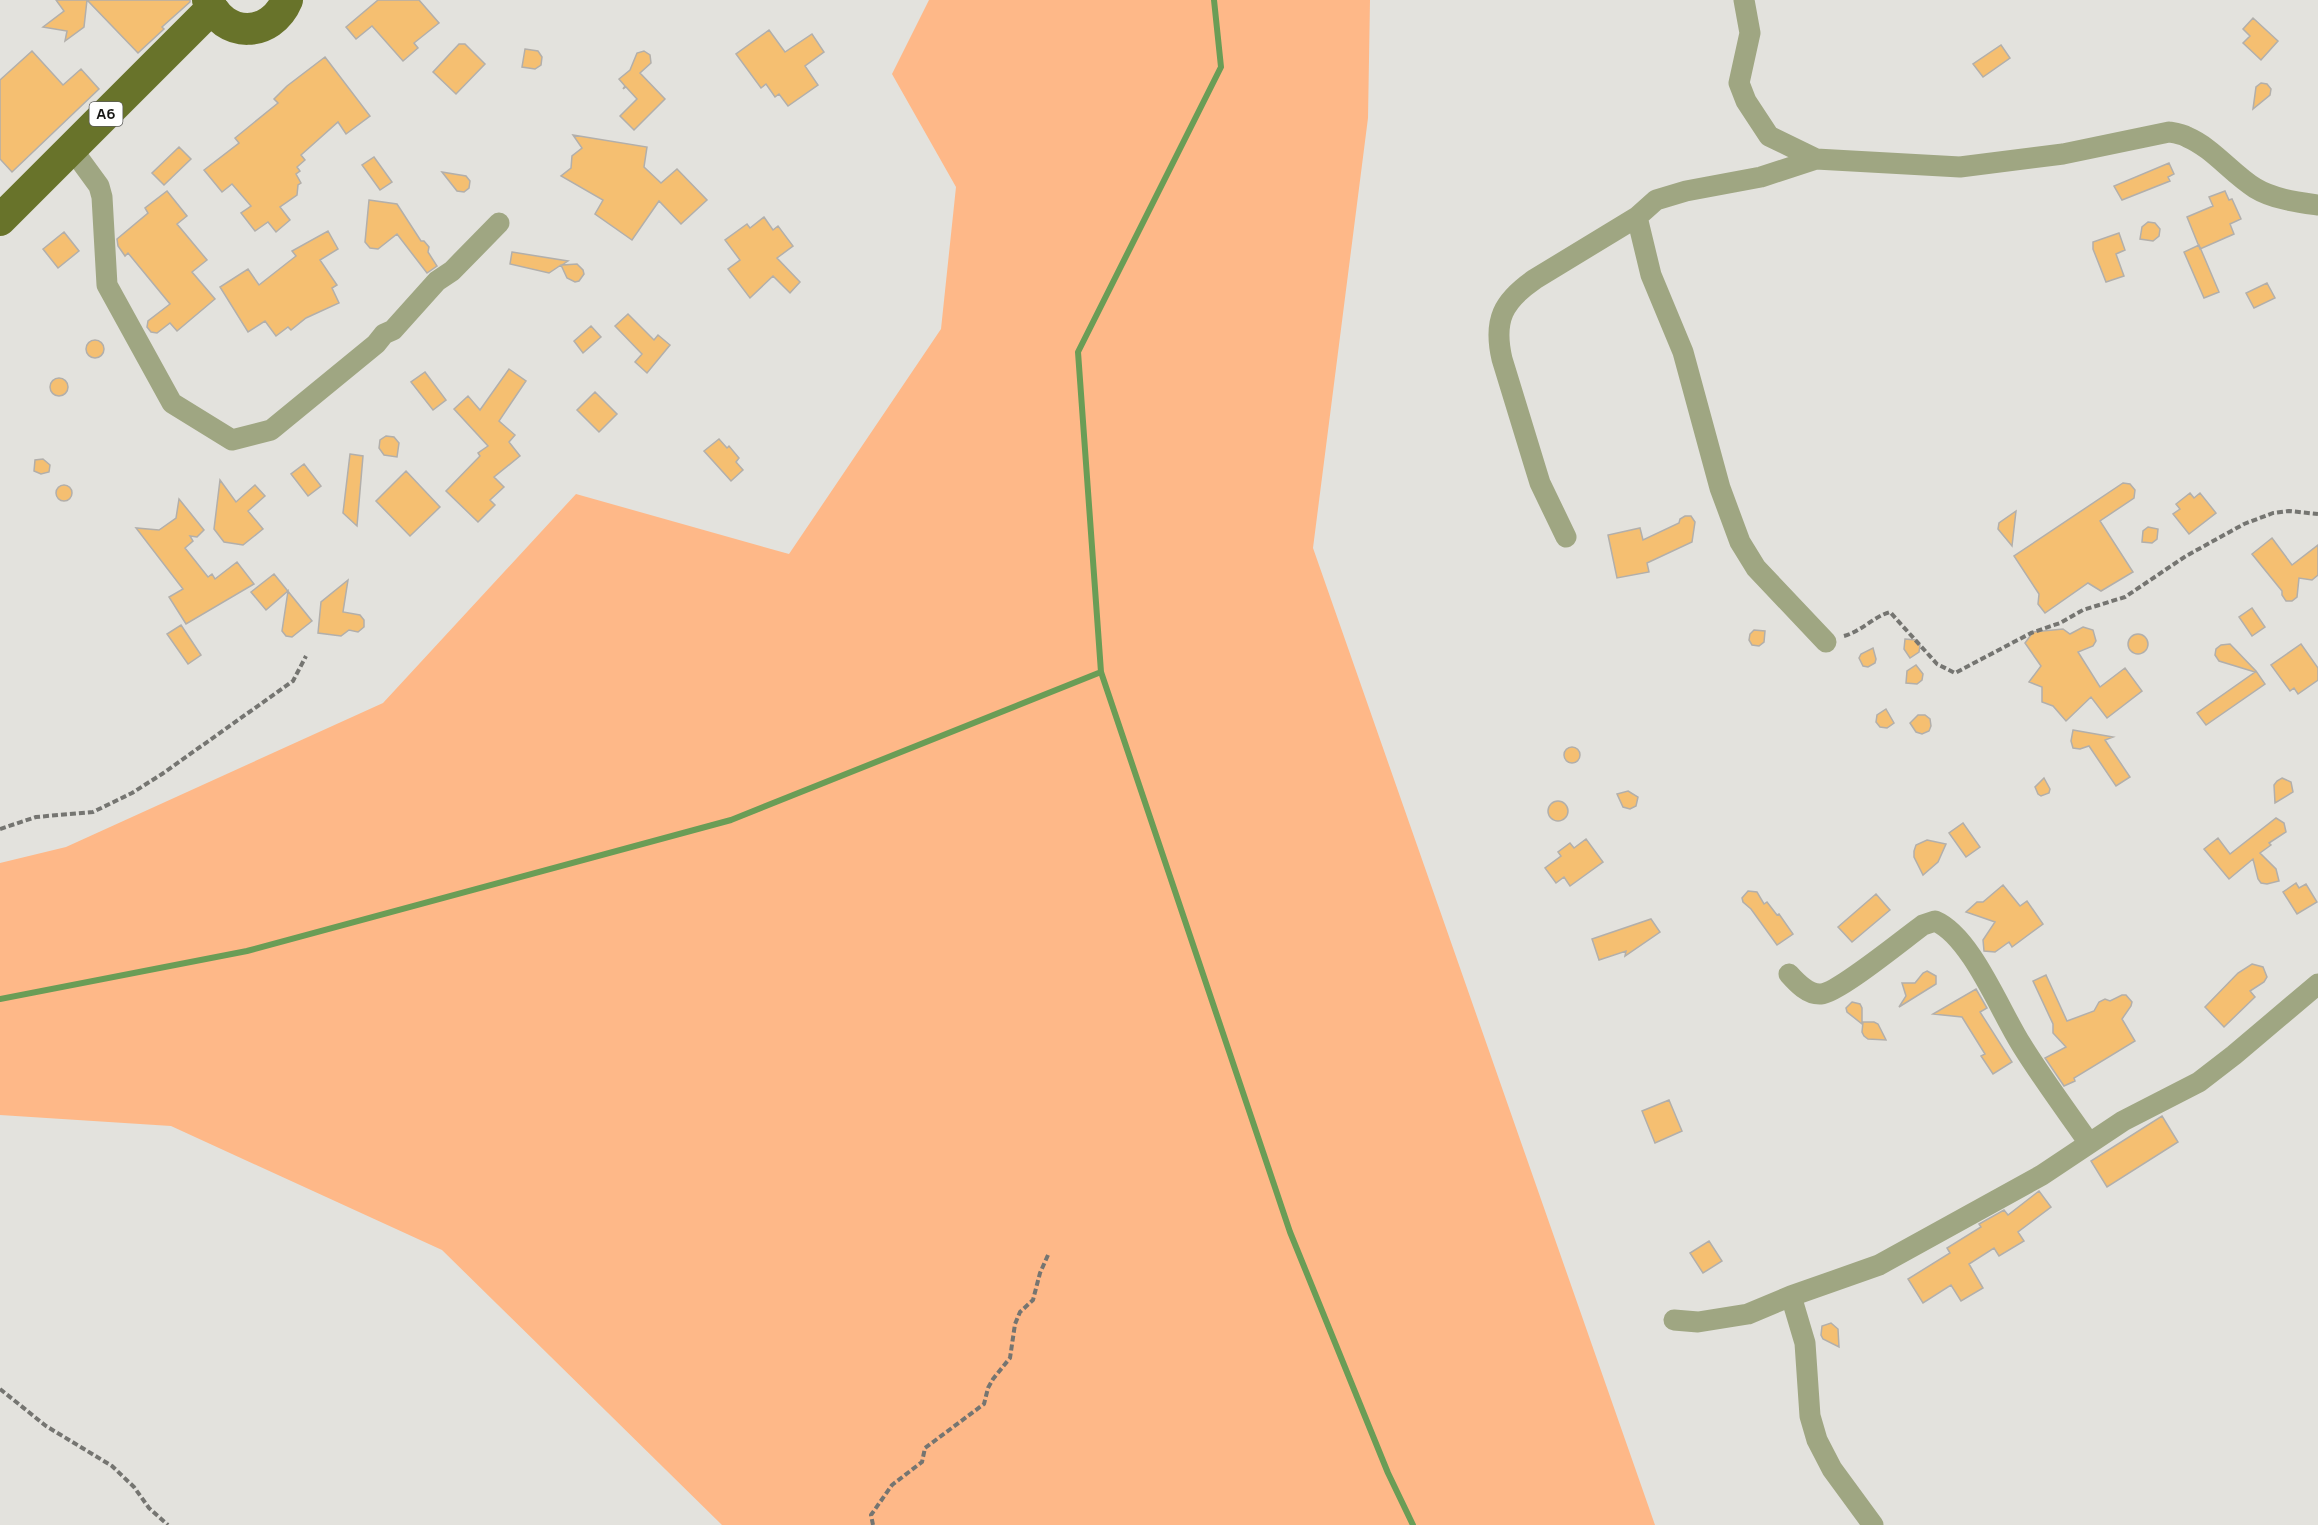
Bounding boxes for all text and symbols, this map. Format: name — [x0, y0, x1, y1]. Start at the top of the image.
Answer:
road number: A6 — [90, 102, 122, 126]

